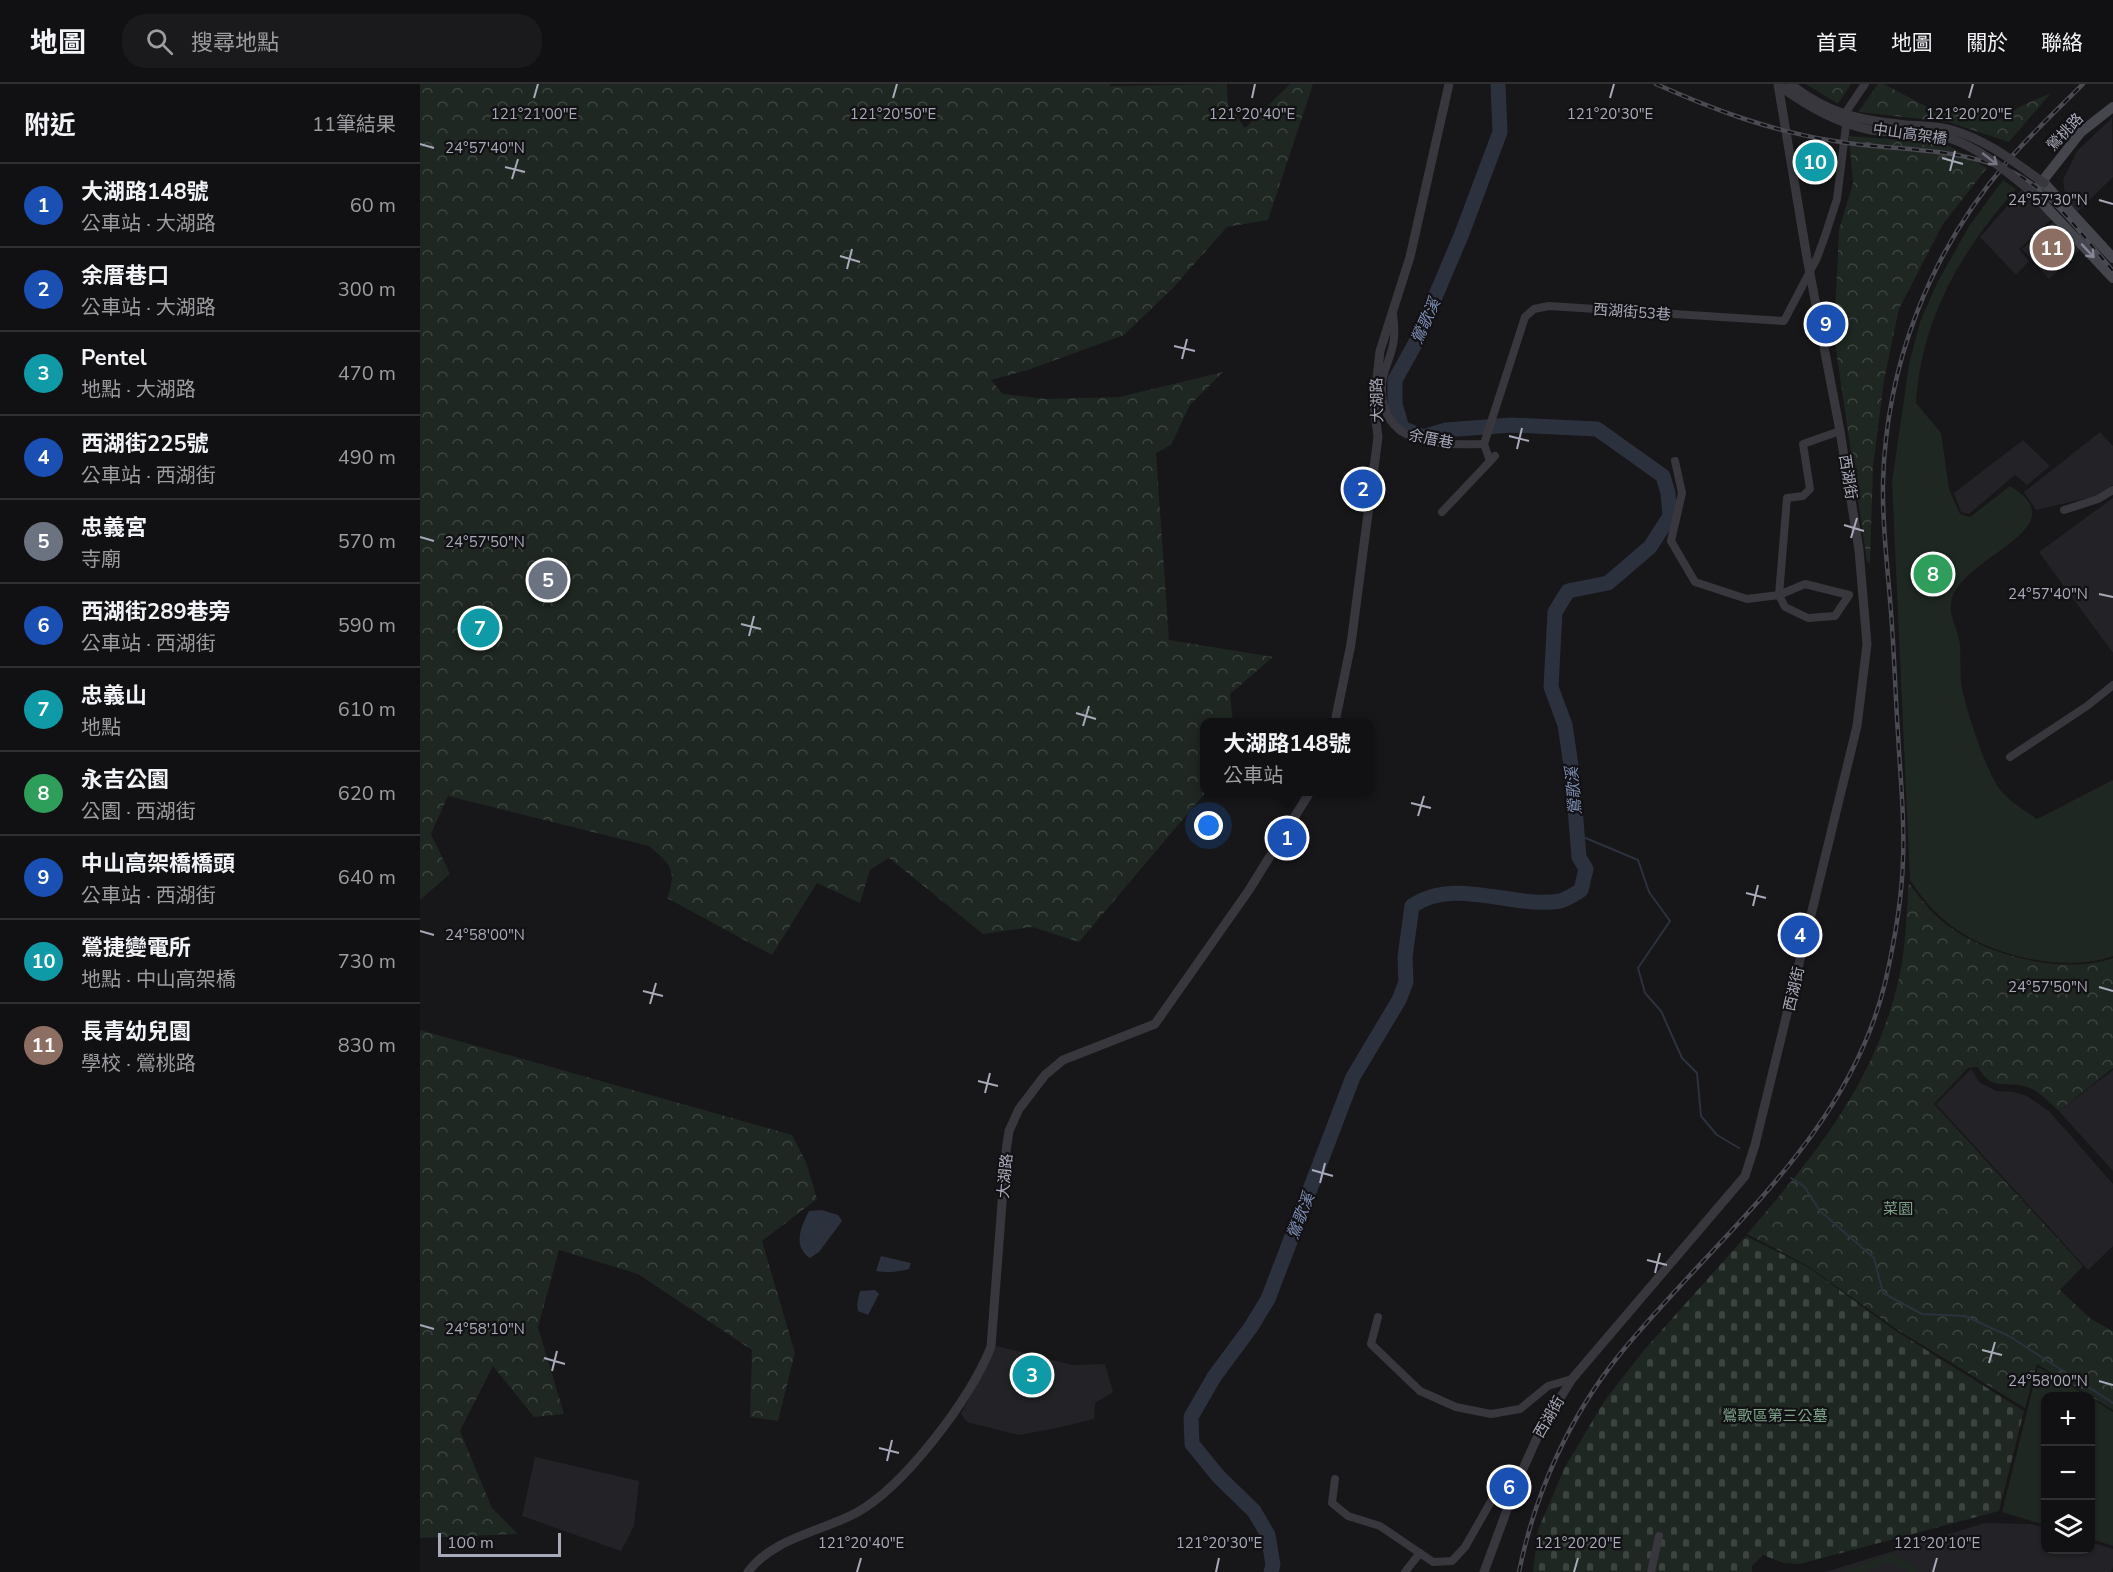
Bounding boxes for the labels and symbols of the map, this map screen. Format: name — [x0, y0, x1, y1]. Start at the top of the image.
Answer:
text: 121°21'00"E — [491, 104, 577, 124]
text: 121°20'50"E — [850, 104, 936, 124]
text: 121°20'40"E — [1209, 104, 1295, 124]
text: 121°20'30"E — [1567, 104, 1653, 124]
text: 121°20'20"E — [1926, 104, 2012, 124]
street label: 鶯桃路 — [2042, 109, 2088, 155]
street label: 中山高架橋 — [1871, 119, 1949, 149]
text: 24°57'40"N — [445, 138, 525, 158]
pin: 10 — [1796, 140, 1834, 184]
one-way arrow — [1982, 153, 1998, 166]
text: 24°57'30"N — [2008, 190, 2088, 210]
pin: 11 — [2032, 226, 2072, 270]
one-way arrow — [2081, 243, 2095, 258]
water label: 鶯歌溪 — [1406, 293, 1447, 348]
street label: 西湖街53巷 — [1592, 299, 1672, 325]
pin: 9 — [1806, 302, 1846, 346]
street label: 大湖路 — [1367, 377, 1387, 423]
street label: 余厝巷 — [1407, 425, 1455, 453]
street label: 西湖街 — [1835, 453, 1861, 501]
pin: 2 — [1344, 466, 1382, 512]
text: 24°57'50"N — [445, 532, 525, 552]
pin: 8 — [1914, 552, 1952, 596]
pin: 5 — [528, 558, 568, 602]
text: 24°57'40"N — [2008, 584, 2088, 604]
pin: 7 — [460, 606, 500, 650]
water label: 鶯歌溪 — [1561, 764, 1587, 816]
your location — [1194, 811, 1223, 840]
pin: 1 — [1268, 816, 1306, 861]
pin: 4 — [1780, 912, 1820, 958]
text: 24°58'00"N — [445, 925, 525, 945]
street label: 西湖街 — [1779, 965, 1809, 1013]
text: 24°57'50"N — [2008, 977, 2088, 997]
street label: 大湖路 — [993, 1153, 1017, 1199]
water label: 鶯歌溪 — [1282, 1188, 1321, 1243]
park label: 菜園 — [1883, 1199, 1913, 1219]
text: 24°58'10"N — [445, 1319, 525, 1339]
pin: 3 — [1012, 1352, 1052, 1398]
text: 24°58'00"N — [2008, 1371, 2088, 1391]
street label: 西湖街 — [1529, 1393, 1569, 1441]
park label: 鶯歌區第三公墓 — [1722, 1406, 1828, 1426]
pin: 6 — [1490, 1464, 1528, 1510]
scale bar — [438, 1530, 561, 1558]
text: 121°20'40"E — [818, 1533, 904, 1553]
text: 121°20'30"E — [1176, 1533, 1262, 1553]
text: 121°20'20"E — [1535, 1533, 1621, 1553]
text: 121°20'10"E — [1894, 1533, 1980, 1553]

